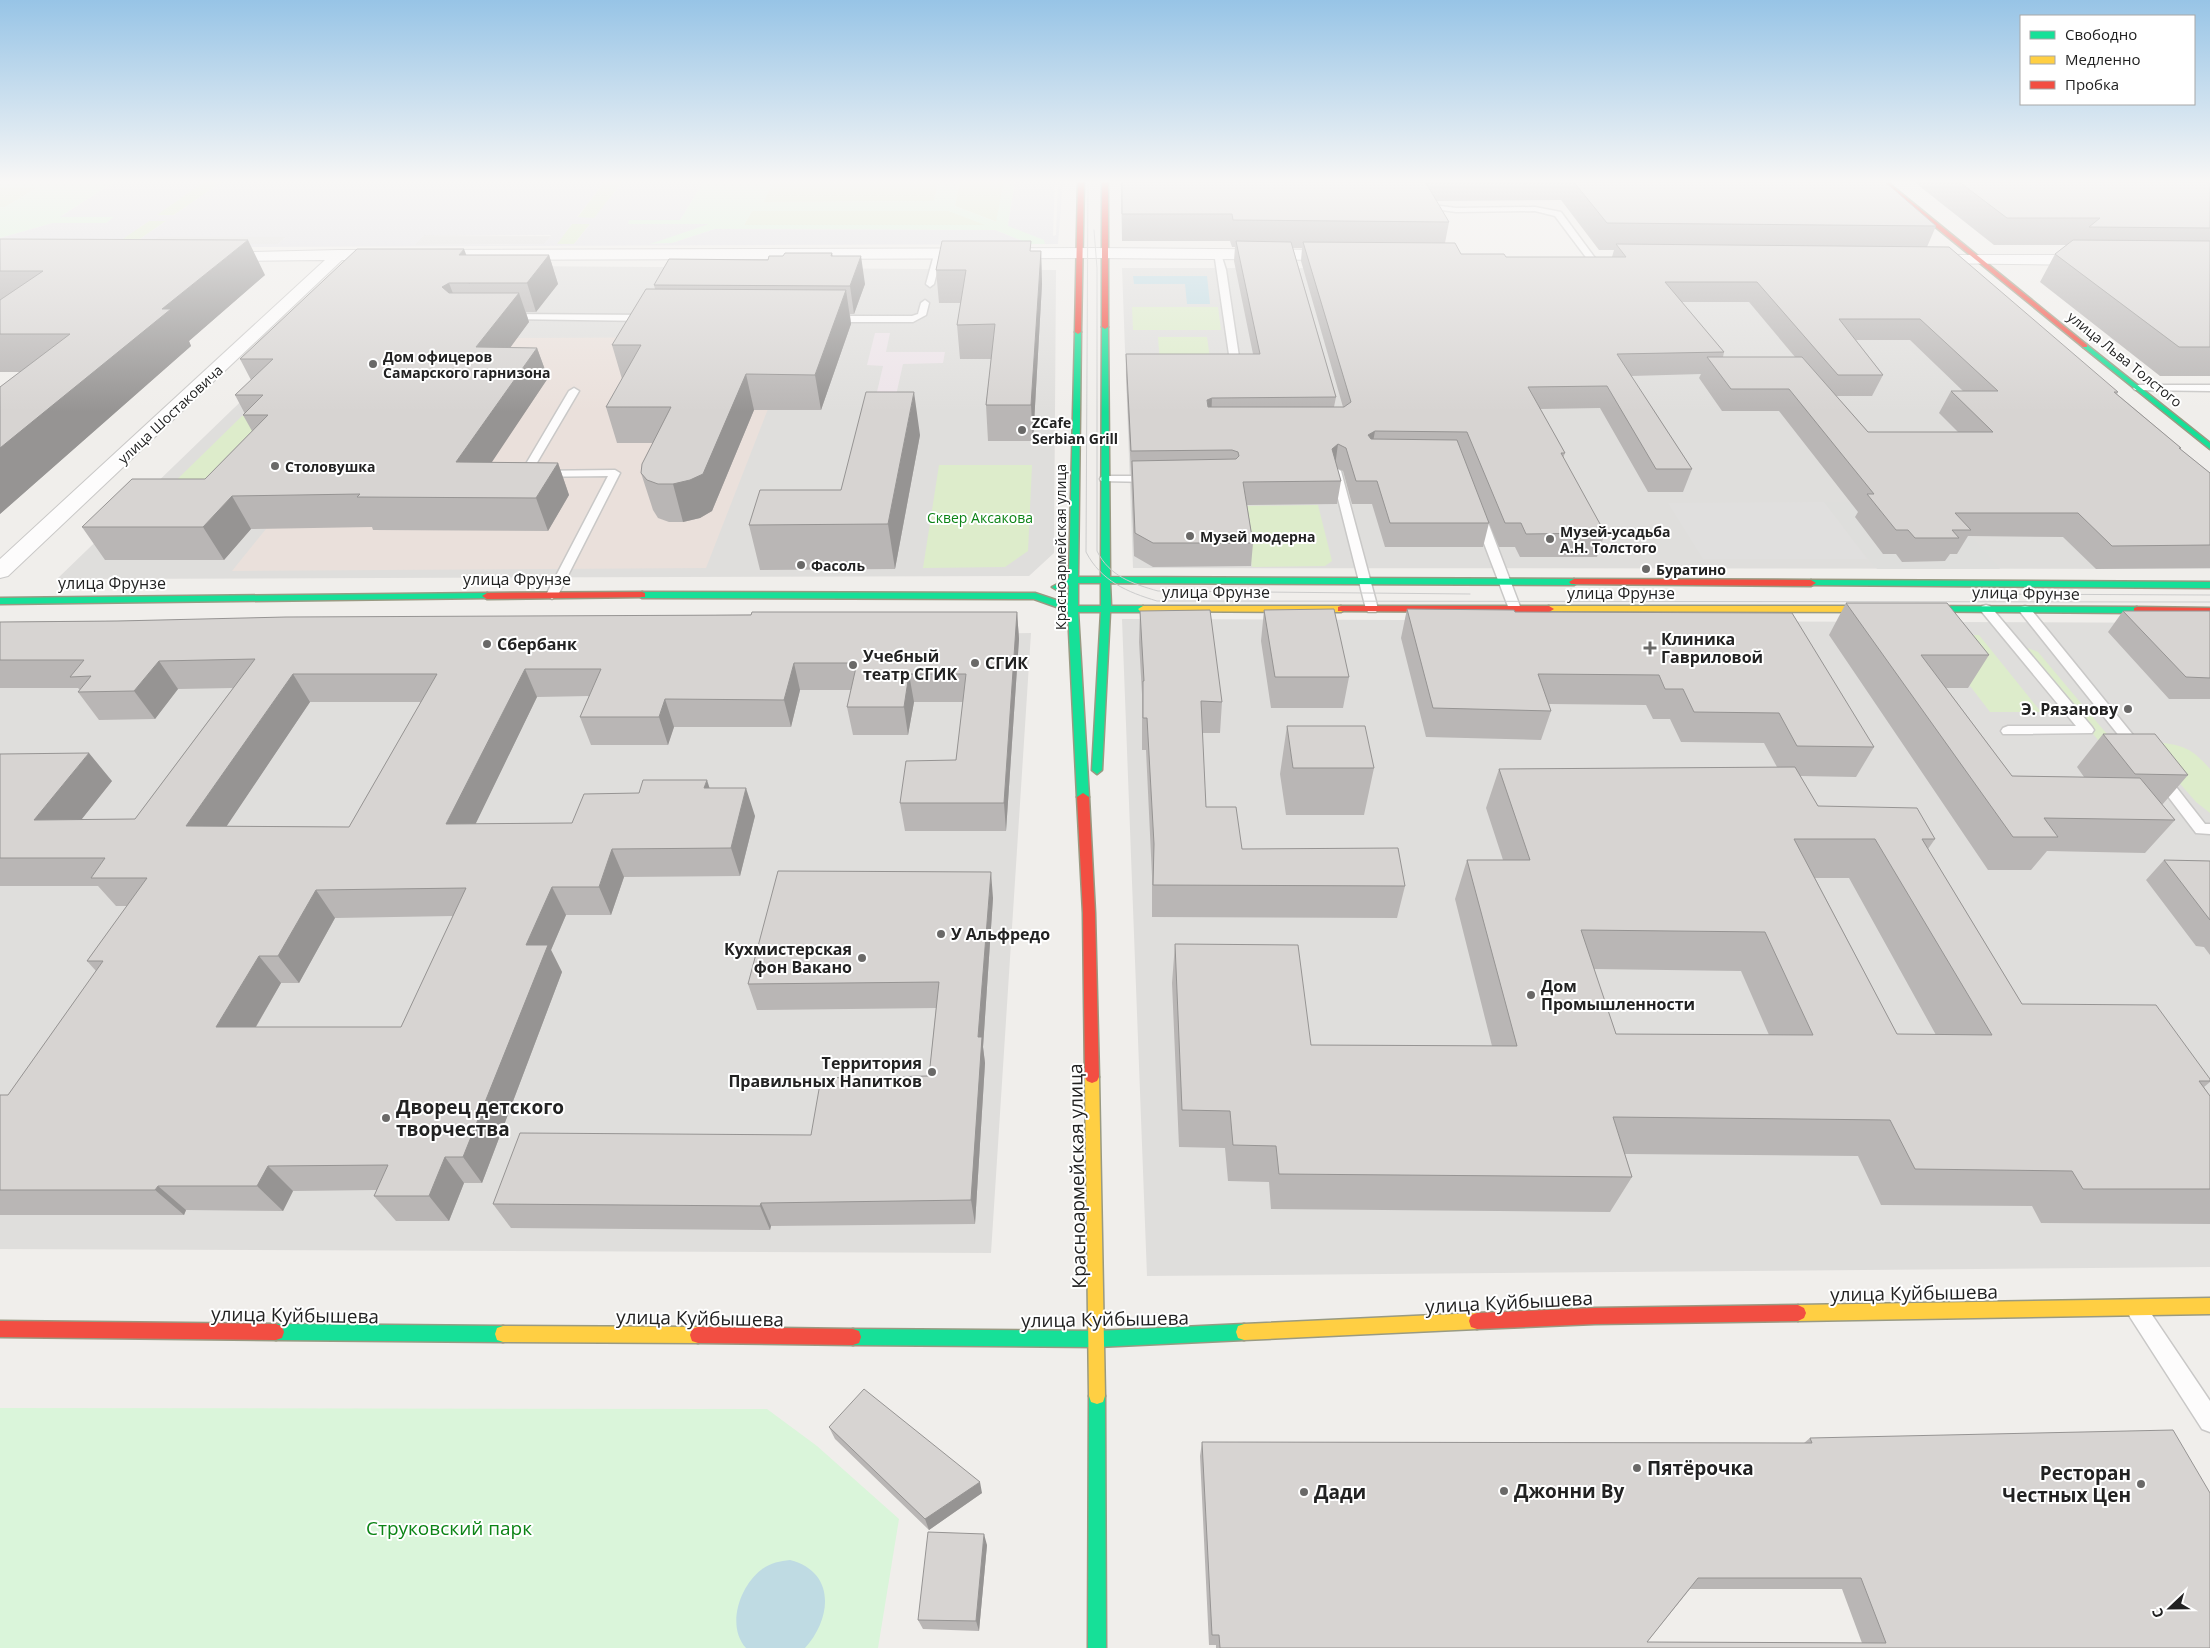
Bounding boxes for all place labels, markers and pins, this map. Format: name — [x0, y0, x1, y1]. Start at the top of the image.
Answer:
place label: Дом офицеров Самарского гарнизона — [383, 347, 551, 382]
marker: Дом офицеров Самарского гарнизона — [367, 358, 379, 370]
place label: ZCafe Serbian Grill — [1032, 413, 1118, 448]
marker: ZCafe Serbian Grill — [1016, 424, 1028, 436]
place label: Столовушка — [285, 457, 376, 476]
marker: Столовушка — [269, 460, 281, 472]
place label: Музей-усадьба А.Н. Толстого — [1560, 522, 1670, 557]
place label: Музей модерна — [1200, 527, 1316, 546]
marker: Музей модерна — [1184, 530, 1196, 542]
marker: Музей-усадьба А.Н. Толстого — [1544, 533, 1556, 545]
place label: Фасоль — [811, 556, 865, 575]
marker: Фасоль — [795, 559, 807, 571]
place label: Буратино — [1656, 560, 1726, 579]
marker: Буратино — [1640, 563, 1652, 575]
place label: Клиника Гавриловой — [1661, 628, 1763, 668]
place label: Сбербанк — [497, 633, 577, 655]
marker: Сбербанк — [481, 638, 493, 650]
marker: Клиника Гавриловой — [1643, 641, 1657, 655]
place label: Учебный театр СГИК — [863, 645, 957, 685]
place label: СГИК — [985, 652, 1028, 674]
marker: СГИК — [969, 657, 981, 669]
marker: Учебный театр СГИК — [847, 659, 859, 671]
place label: Э. Рязанову — [2021, 698, 2119, 720]
marker: Э. Рязанову — [2122, 703, 2134, 715]
place label: У Альфредо — [951, 923, 1050, 945]
marker: У Альфредо — [935, 928, 947, 940]
place label: Кухмистерская фон Вакано — [724, 938, 852, 978]
marker: Кухмистерская фон Вакано — [856, 952, 868, 964]
place label: Дом Промышленности — [1541, 975, 1695, 1015]
marker: Дом Промышленности — [1525, 989, 1537, 1001]
place label: Территория Правильных Напитков — [728, 1052, 922, 1092]
marker: Территория Правильных Напитков — [926, 1066, 938, 1078]
place label: Дворец детского творчества — [396, 1094, 564, 1142]
marker: Дворец детского творчества — [380, 1112, 392, 1124]
place label: Пятёрочка — [1647, 1455, 1754, 1481]
place label: Ресторан Честных Цен — [2002, 1460, 2131, 1508]
marker: Пятёрочка — [1631, 1462, 1643, 1474]
place label: Джонни Ву — [1514, 1478, 1624, 1504]
marker: Ресторан Честных Цен — [2135, 1478, 2147, 1490]
place label: Дади — [1314, 1479, 1366, 1505]
marker: Джонни Ву — [1498, 1485, 1510, 1497]
marker: Дади — [1298, 1486, 1310, 1498]

